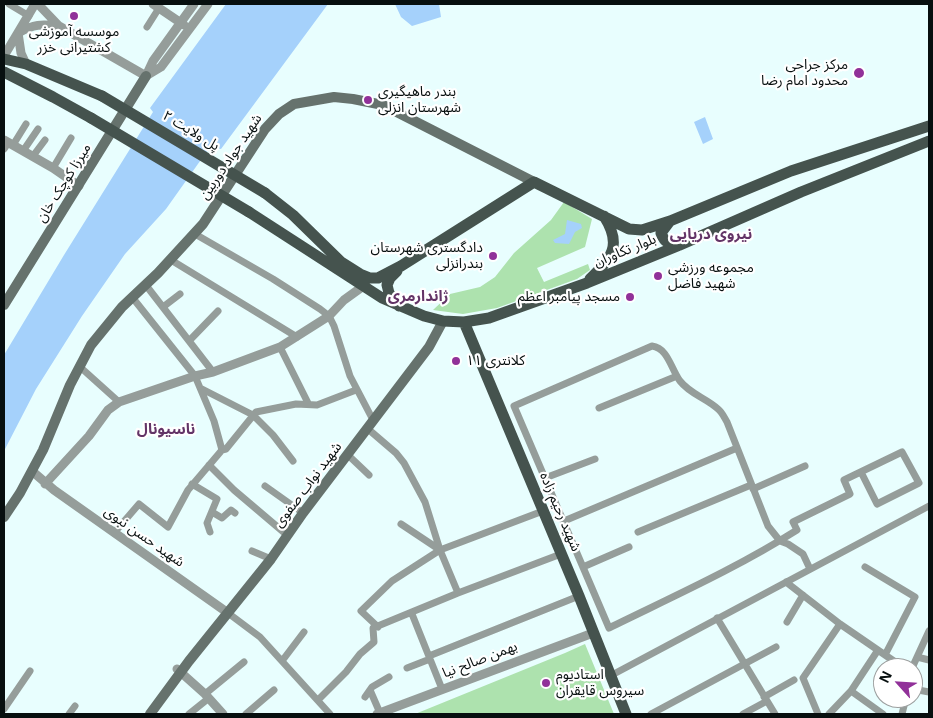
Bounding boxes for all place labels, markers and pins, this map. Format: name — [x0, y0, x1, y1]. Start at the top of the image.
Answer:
marker: موسسه آموزشی کشتیرانی خزر — [68, 10, 80, 22]
place label: موسسه آموزشی کشتیرانی خزر — [29, 24, 119, 56]
place label: مرکز جراحی محدود امام رضا — [761, 57, 848, 90]
marker: مرکز جراحی محدود امام رضا — [852, 66, 866, 80]
place label: بندر ماهیگیری شهرستان انزلی — [378, 84, 461, 116]
marker: بندر ماهیگیری شهرستان انزلی — [362, 94, 374, 106]
place label: دادگستری شهرستان بندرانزلی — [371, 240, 483, 272]
marker: دادگستری شهرستان بندرانزلی — [487, 250, 499, 262]
place label: مجموعه ورزشی شهید فاضل — [668, 260, 754, 292]
marker: مجموعه ورزشی شهید فاضل — [652, 270, 664, 282]
place label: مسجد پیامبر اعظم — [518, 289, 620, 305]
marker: مسجد پیامبر اعظم — [624, 291, 636, 303]
place label: کلانتری ۱۱ — [466, 353, 525, 369]
marker: کلانتری ۱۱ — [450, 355, 462, 367]
place label: استادیوم سیروس قایقران — [556, 667, 644, 700]
marker: استادیوم سیروس قایقران — [540, 677, 552, 689]

